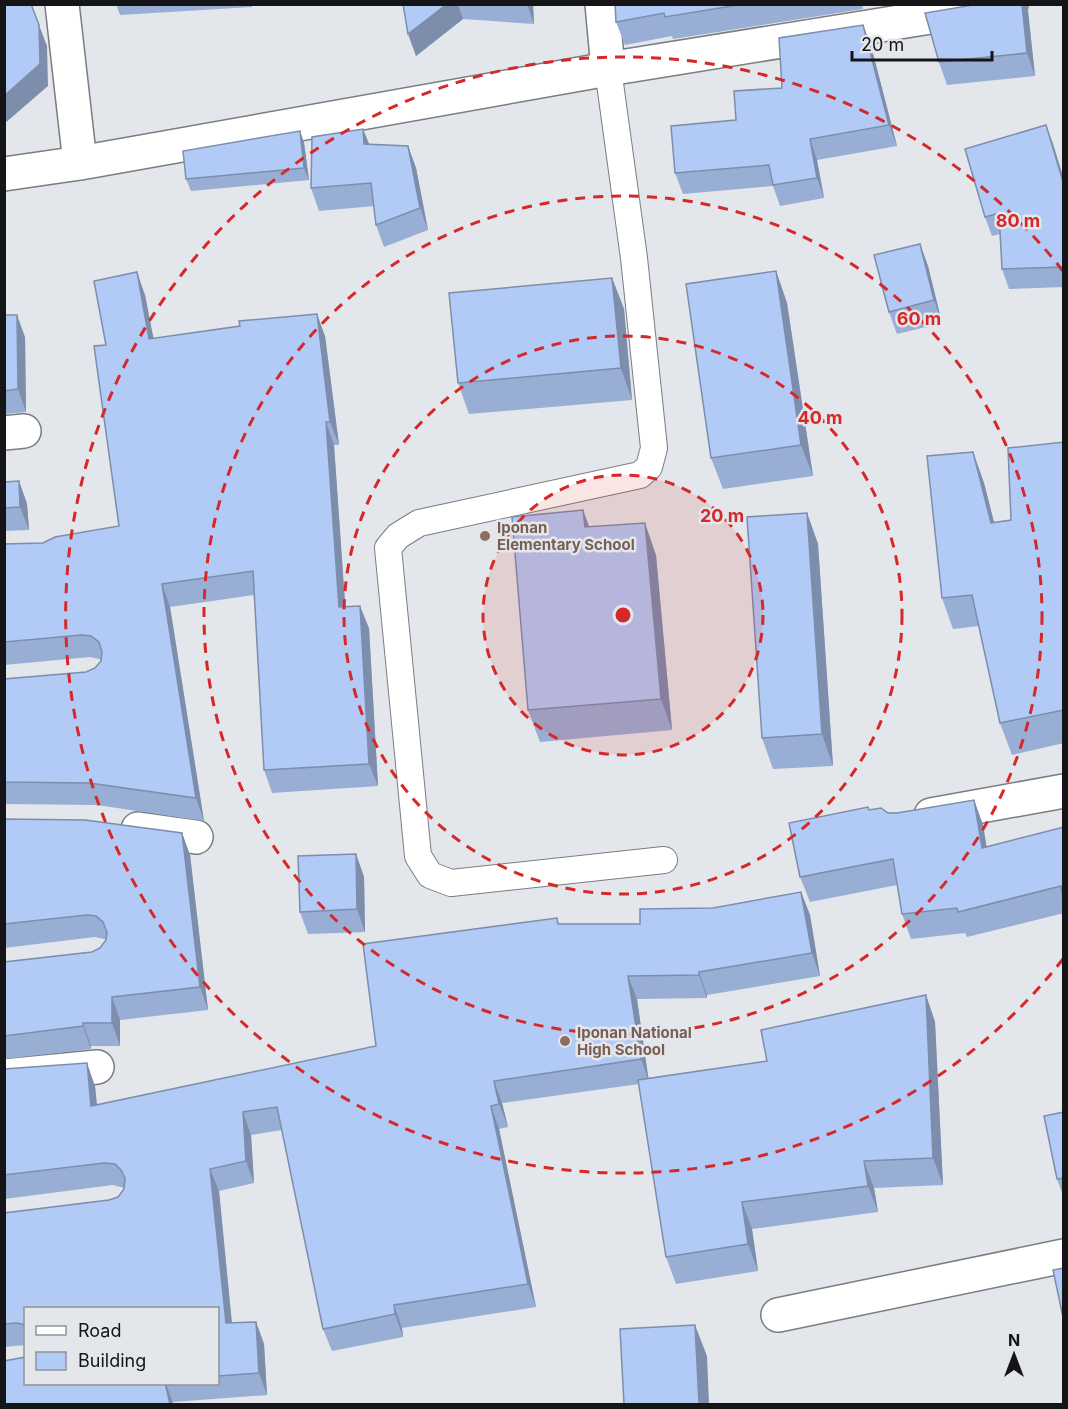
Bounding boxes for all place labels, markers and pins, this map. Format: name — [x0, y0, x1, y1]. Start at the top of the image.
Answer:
place label: Iponan Elementary School — [497, 518, 635, 554]
marker: Iponan Elementary School — [478, 529, 492, 543]
centre of rings — [613, 605, 633, 625]
place label: Iponan National High School — [577, 1023, 692, 1059]
marker: Iponan National High School — [558, 1034, 572, 1048]

